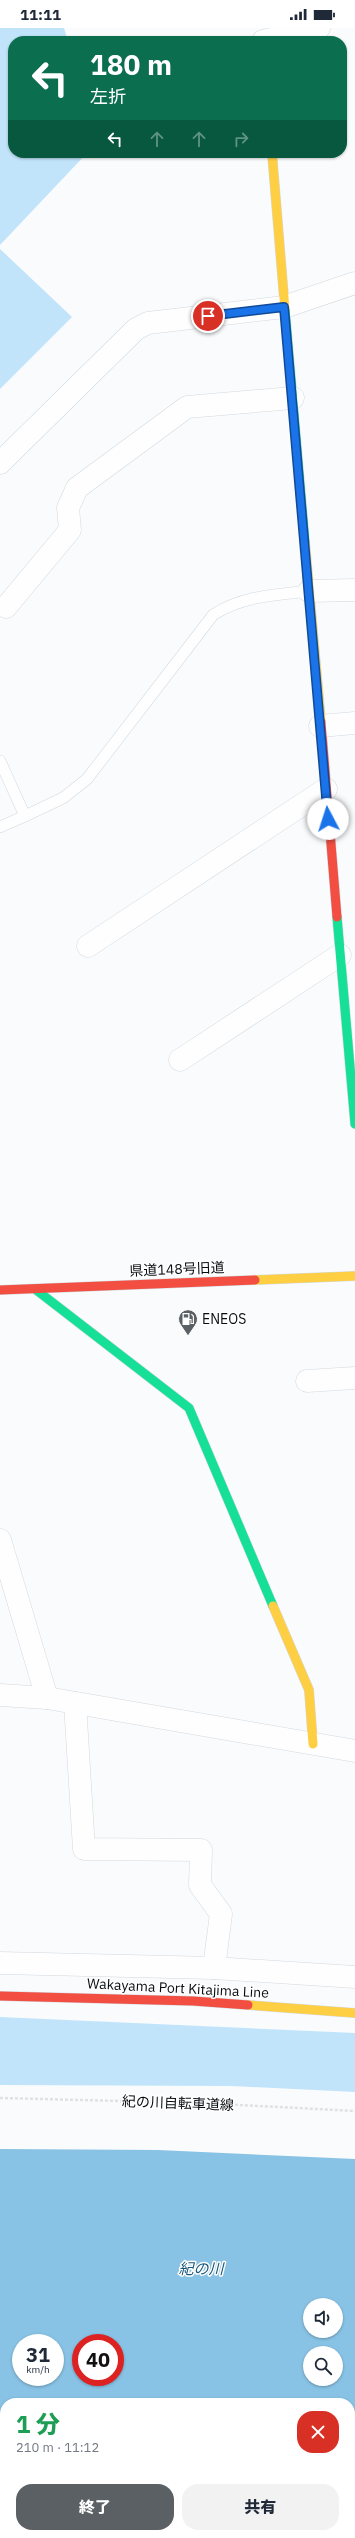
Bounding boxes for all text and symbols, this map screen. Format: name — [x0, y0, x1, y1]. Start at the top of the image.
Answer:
text: 11:11 — [20, 5, 61, 24]
text: 180 m — [90, 46, 172, 83]
icon: left — [24, 52, 76, 104]
text: 左折 — [90, 85, 126, 108]
icon: left — [104, 128, 126, 150]
icon: ahead — [146, 128, 168, 150]
icon: ahead — [188, 128, 210, 150]
icon: right — [230, 128, 252, 150]
pin — [191, 299, 225, 333]
icon: arrive — [197, 305, 219, 327]
position arrow — [307, 798, 349, 840]
street label: 県道148号旧道 — [129, 1258, 225, 1280]
fuel station icon: ENEOS — [177, 1308, 199, 1336]
place label: ENEOS — [202, 1310, 246, 1328]
street label: Wakayama Port Kitajima Line — [87, 1974, 270, 2002]
street label: 紀の川自転車道線 — [122, 2092, 234, 2114]
water label: 紀の川 — [178, 2259, 225, 2278]
map controls — [303, 2298, 343, 2386]
button: sound — [303, 2298, 343, 2338]
speed limit sign: 40 — [72, 2334, 124, 2386]
text: 31 — [26, 2341, 50, 2368]
button: search — [303, 2346, 343, 2386]
text: km/h — [26, 2363, 50, 2376]
text: 1 分 — [16, 2408, 60, 2440]
button: close — [297, 2411, 339, 2453]
text: 210 m · 11:12 — [16, 2439, 99, 2456]
button: 終了 — [16, 2484, 174, 2530]
button: 共有 — [182, 2484, 339, 2530]

